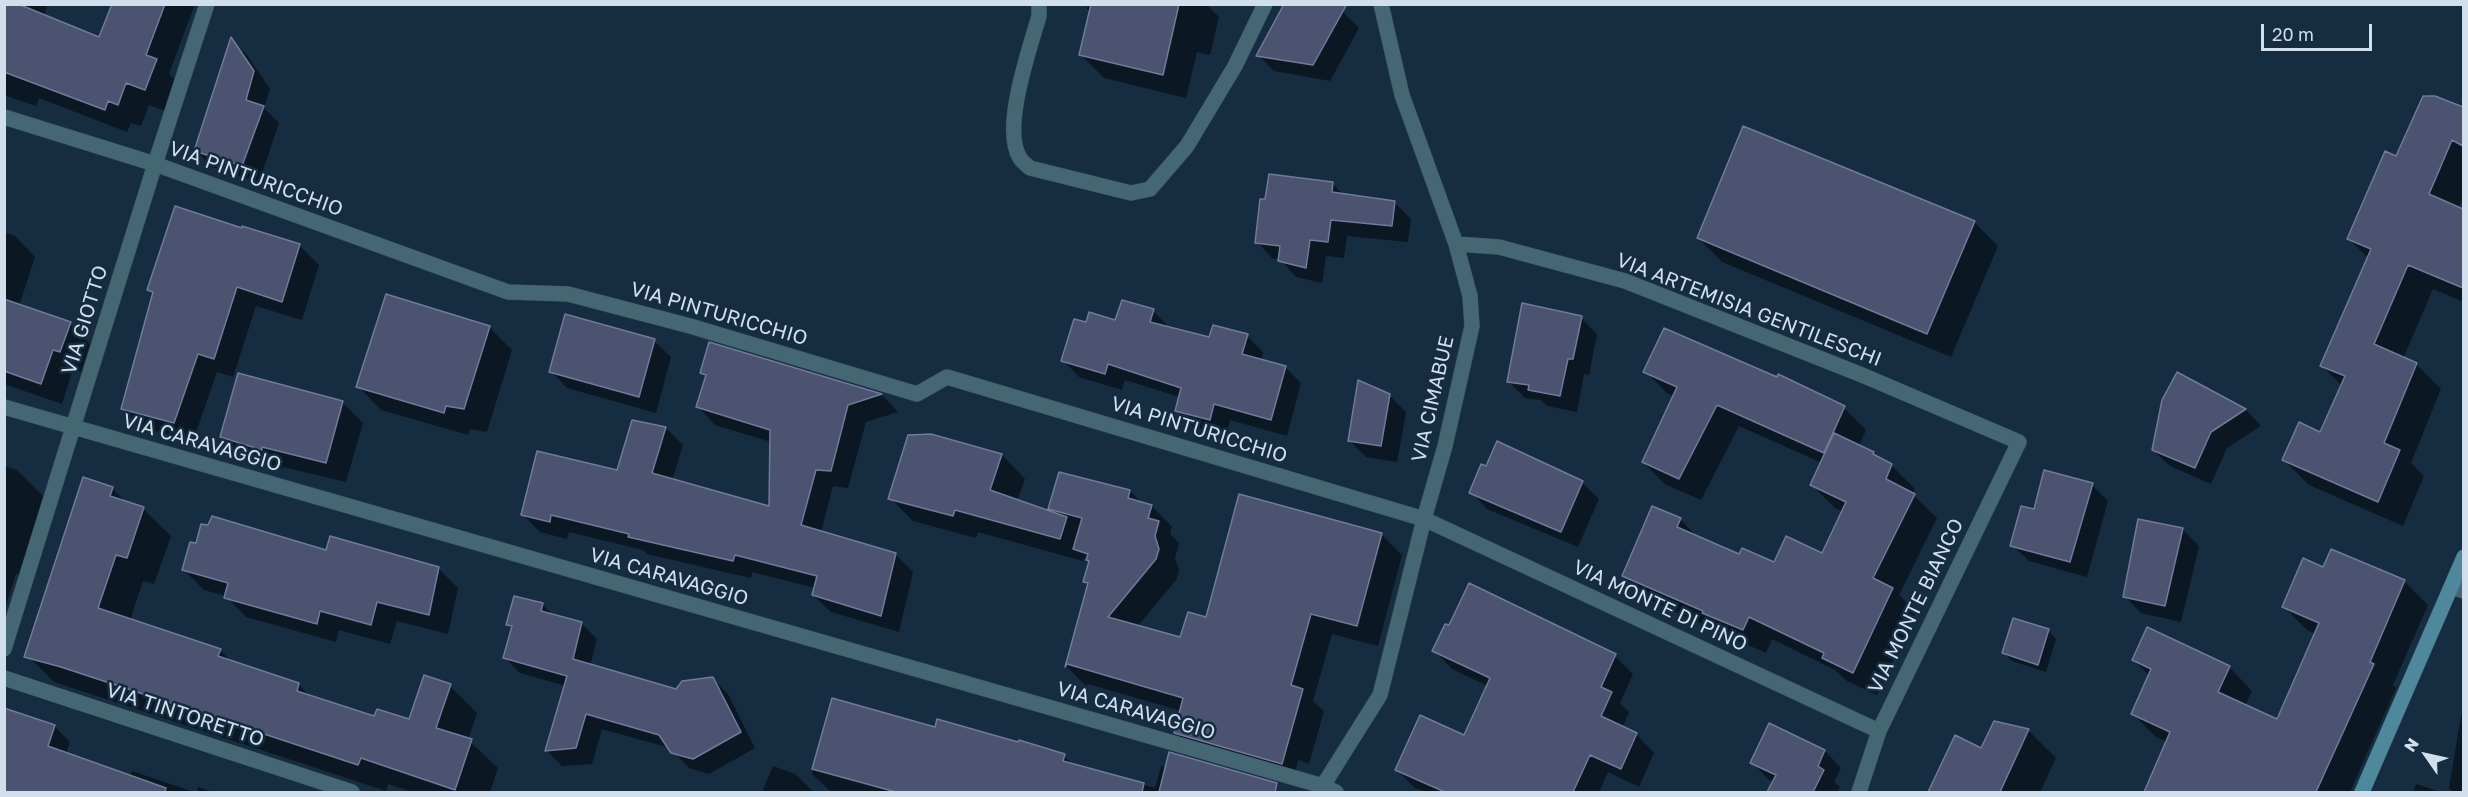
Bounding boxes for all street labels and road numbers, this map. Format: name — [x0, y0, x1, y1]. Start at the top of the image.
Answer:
street label: VIA PINTURICCHIO — [166, 136, 346, 222]
street label: VIA ARTEMISIA GENTILESCHI — [1613, 248, 1885, 372]
street label: VIA GIOTTO — [57, 263, 113, 377]
street label: VIA PINTURICCHIO — [628, 277, 810, 351]
street label: VIA CIMABUE — [1407, 334, 1459, 464]
street label: VIA PINTURICCHIO — [1108, 392, 1290, 468]
street label: VIA CARAVAGGIO — [120, 409, 284, 477]
street label: VIA MONTE BIANCO — [1863, 515, 1969, 697]
street label: VIA CARAVAGGIO — [587, 543, 751, 611]
street label: VIA MONTE DI PINO — [1569, 555, 1751, 657]
street label: VIA CARAVAGGIO — [1054, 677, 1218, 745]
street label: VIA TINTORETTO — [103, 678, 267, 752]

